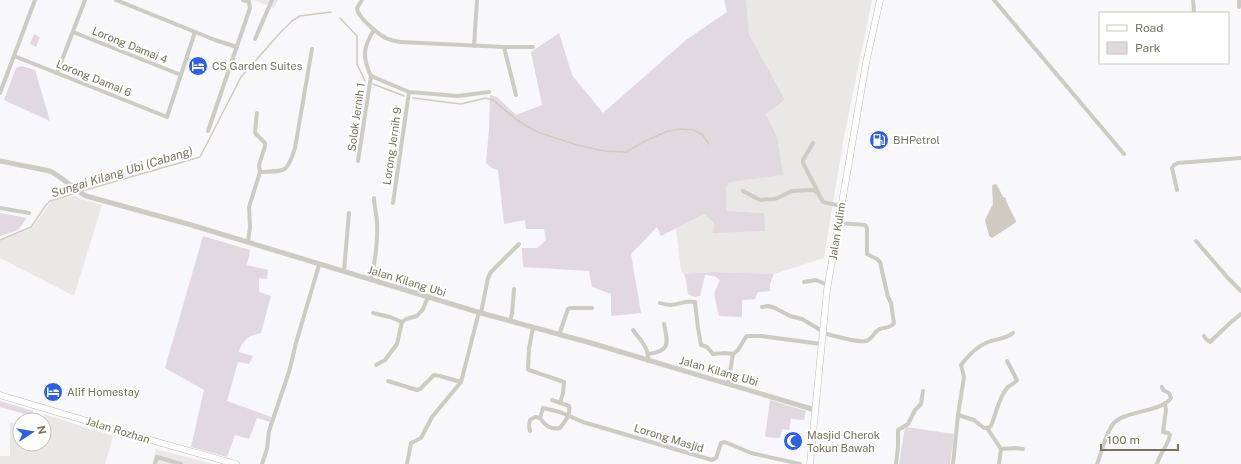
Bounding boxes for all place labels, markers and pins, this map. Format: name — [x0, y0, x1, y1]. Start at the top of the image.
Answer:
hotel icon: CS Garden Suites — [187, 55, 209, 77]
place label: CS Garden Suites — [212, 60, 303, 72]
fuel station icon: BHPetrol — [868, 129, 890, 151]
place label: BHPetrol — [893, 134, 940, 146]
hotel icon: Alif Homestay — [42, 381, 64, 403]
place label: Alif Homestay — [67, 386, 140, 398]
place label: Masjid Cherok Tokun Bawah — [807, 429, 880, 454]
mosque icon: Masjid Cherok Tokun Bawah — [782, 430, 804, 452]

